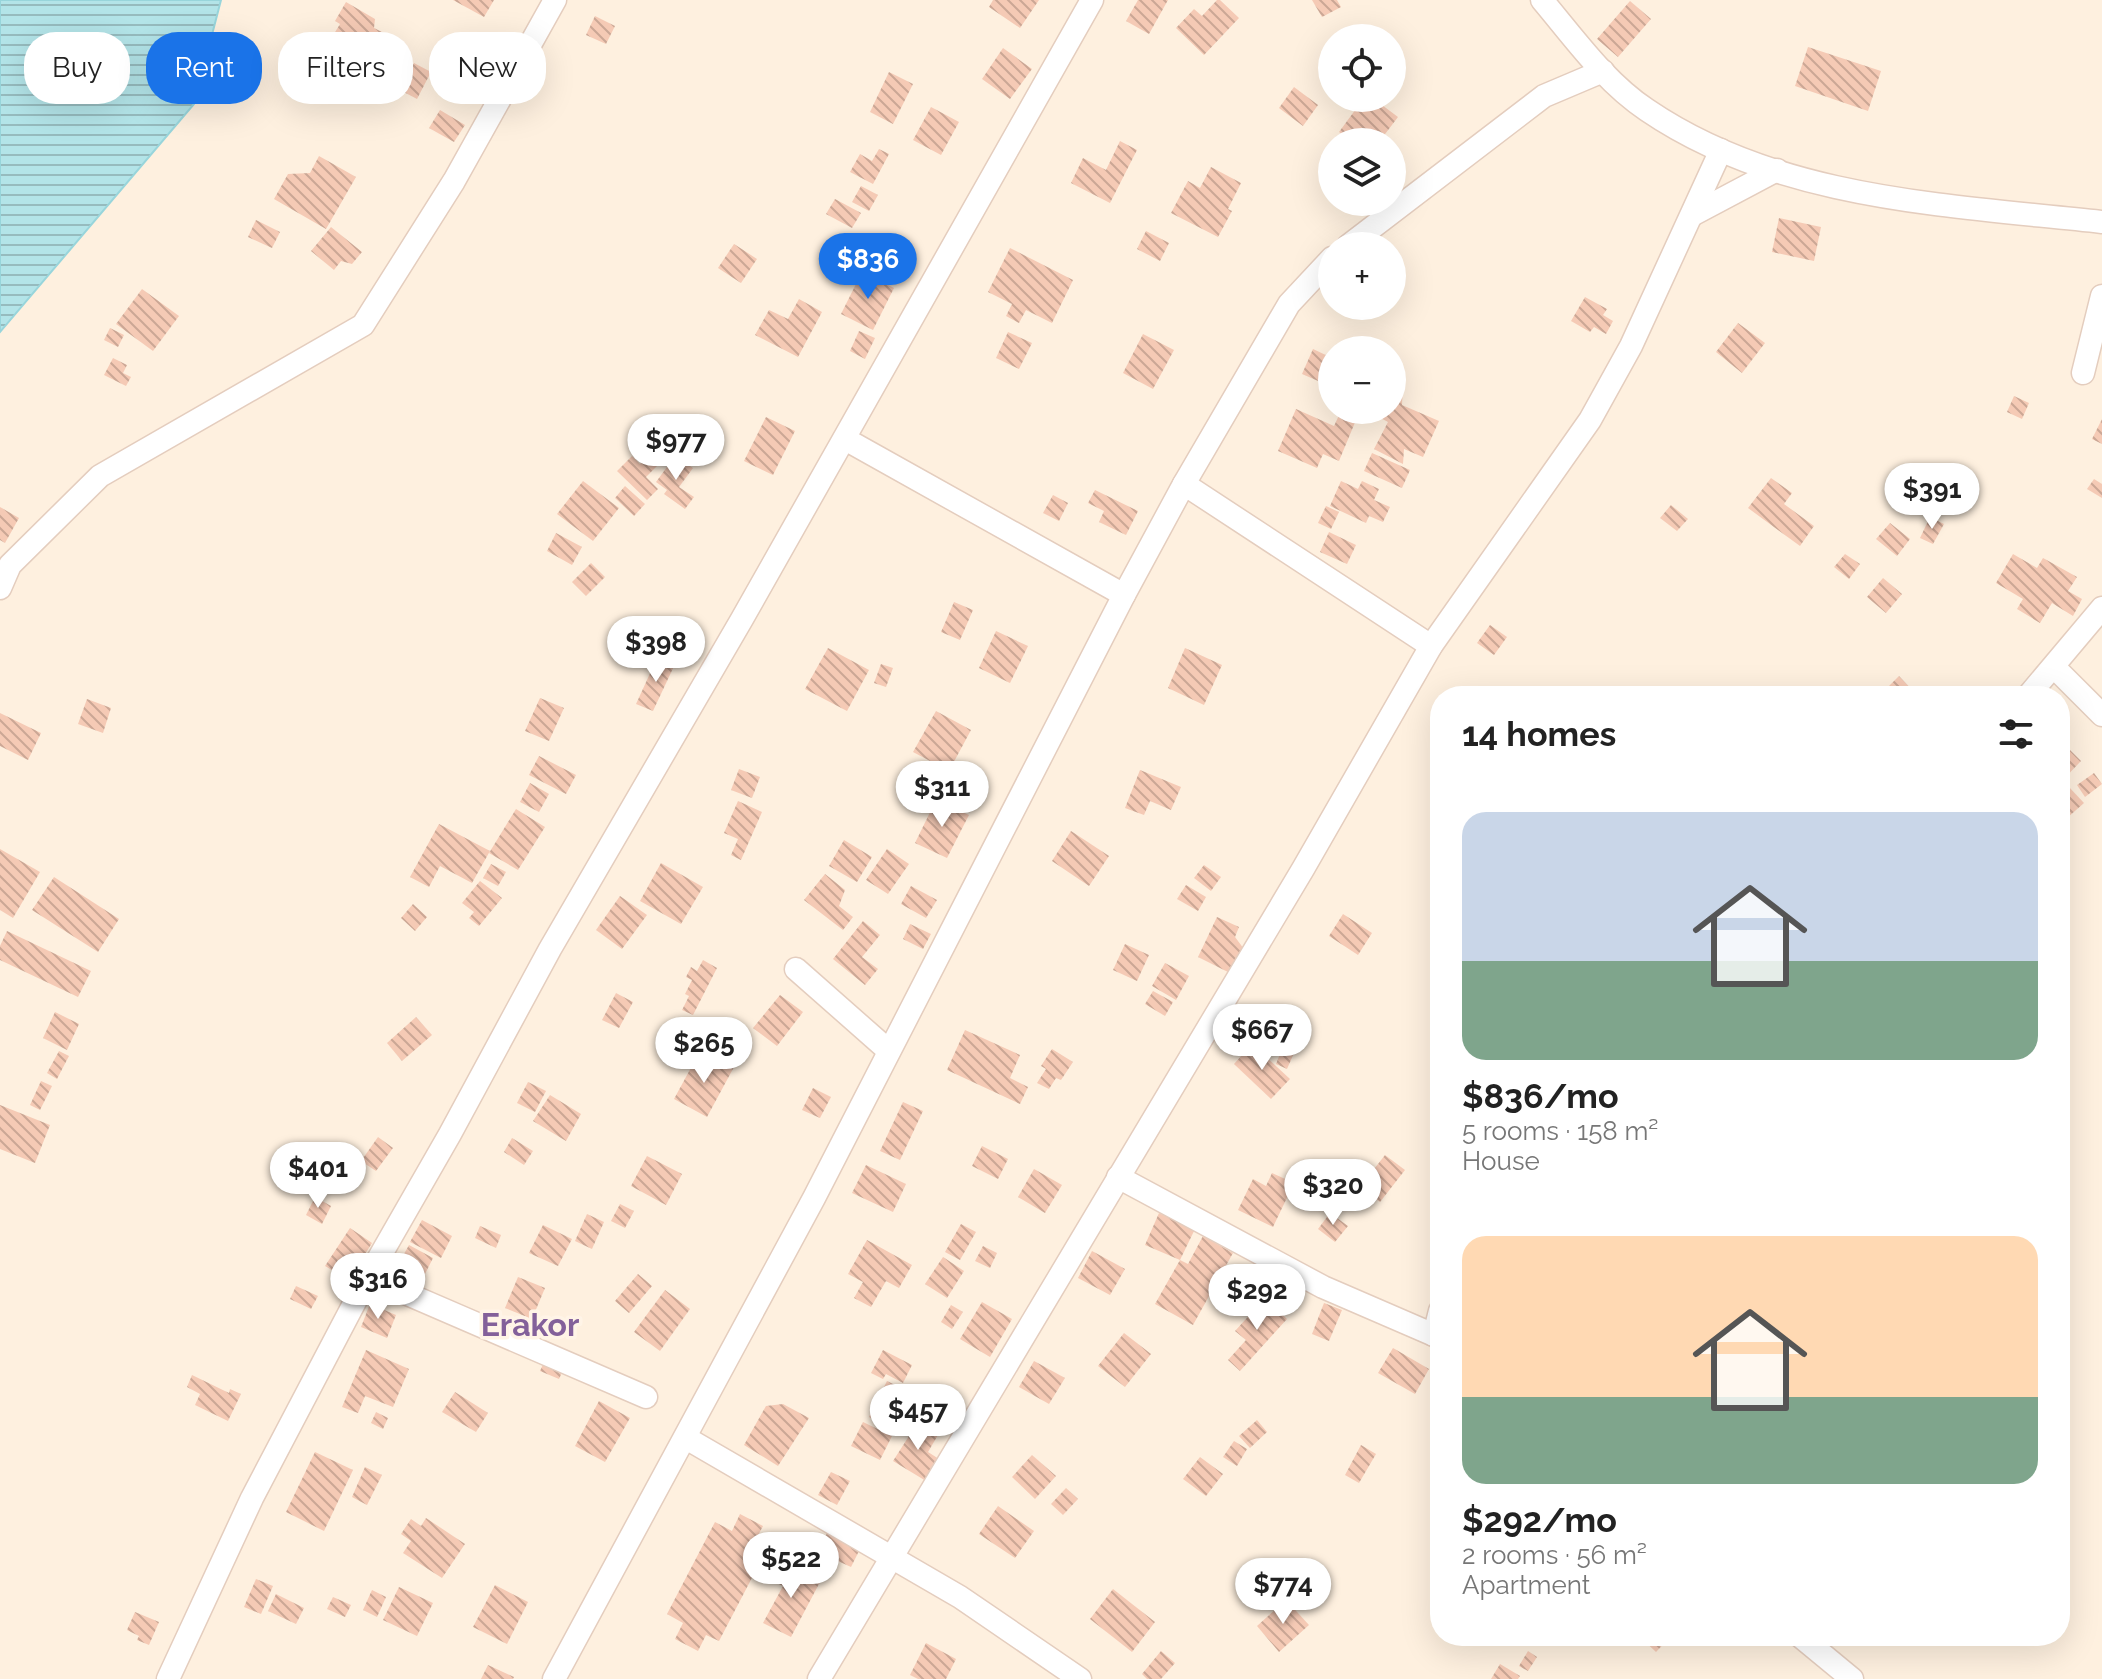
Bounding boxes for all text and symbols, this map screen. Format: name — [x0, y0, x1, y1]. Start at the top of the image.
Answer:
map controls — [1318, 24, 1406, 424]
button: locate — [1318, 24, 1406, 112]
chip: Buy — [24, 32, 130, 104]
chip: Rent — [146, 32, 262, 104]
chip: Filters — [278, 32, 413, 104]
chip: New — [429, 32, 546, 104]
button: layers — [1318, 128, 1406, 216]
button: + — [1318, 232, 1406, 320]
pin: $836 — [821, 233, 915, 301]
text: $836 — [837, 244, 899, 274]
button: − — [1318, 336, 1406, 424]
pin: $977 — [629, 414, 723, 482]
text: $977 — [645, 425, 707, 455]
pin: $391 — [1885, 463, 1979, 531]
text: $391 — [1902, 474, 1962, 504]
pin: $398 — [609, 616, 703, 684]
text: $398 — [625, 627, 687, 657]
icon: filters — [1994, 712, 2038, 756]
text: 14 homes — [1462, 714, 1616, 754]
pin: $311 — [895, 761, 989, 829]
text: $311 — [914, 772, 970, 802]
icon: home — [1678, 864, 1822, 1008]
pin: $667 — [1215, 1004, 1309, 1072]
text: $667 — [1231, 1015, 1293, 1045]
pin: $265 — [657, 1017, 751, 1085]
text: $265 — [673, 1028, 735, 1058]
text: $836/mo — [1462, 1076, 1619, 1116]
text: 5 rooms · 158 m² — [1462, 1116, 1658, 1146]
pin: $401 — [271, 1142, 365, 1210]
text: House — [1462, 1146, 1540, 1176]
text: $401 — [288, 1153, 348, 1183]
pin: $320 — [1286, 1159, 1380, 1227]
text: $320 — [1302, 1170, 1364, 1200]
pin: $316 — [331, 1253, 425, 1321]
text: $316 — [348, 1264, 408, 1294]
pin: $292 — [1210, 1264, 1304, 1332]
text: $292 — [1226, 1275, 1288, 1305]
icon: home — [1678, 1288, 1822, 1432]
district label: Erakor — [481, 1306, 579, 1343]
pin: $457 — [871, 1384, 965, 1452]
text: $457 — [888, 1395, 948, 1425]
text: $292/mo — [1462, 1500, 1617, 1540]
pin: $522 — [744, 1532, 838, 1600]
text: 2 rooms · 56 m² — [1462, 1540, 1647, 1570]
text: $522 — [761, 1543, 821, 1573]
pin: $774 — [1236, 1558, 1330, 1626]
text: $774 — [1253, 1569, 1313, 1599]
text: Apartment — [1462, 1570, 1591, 1600]

